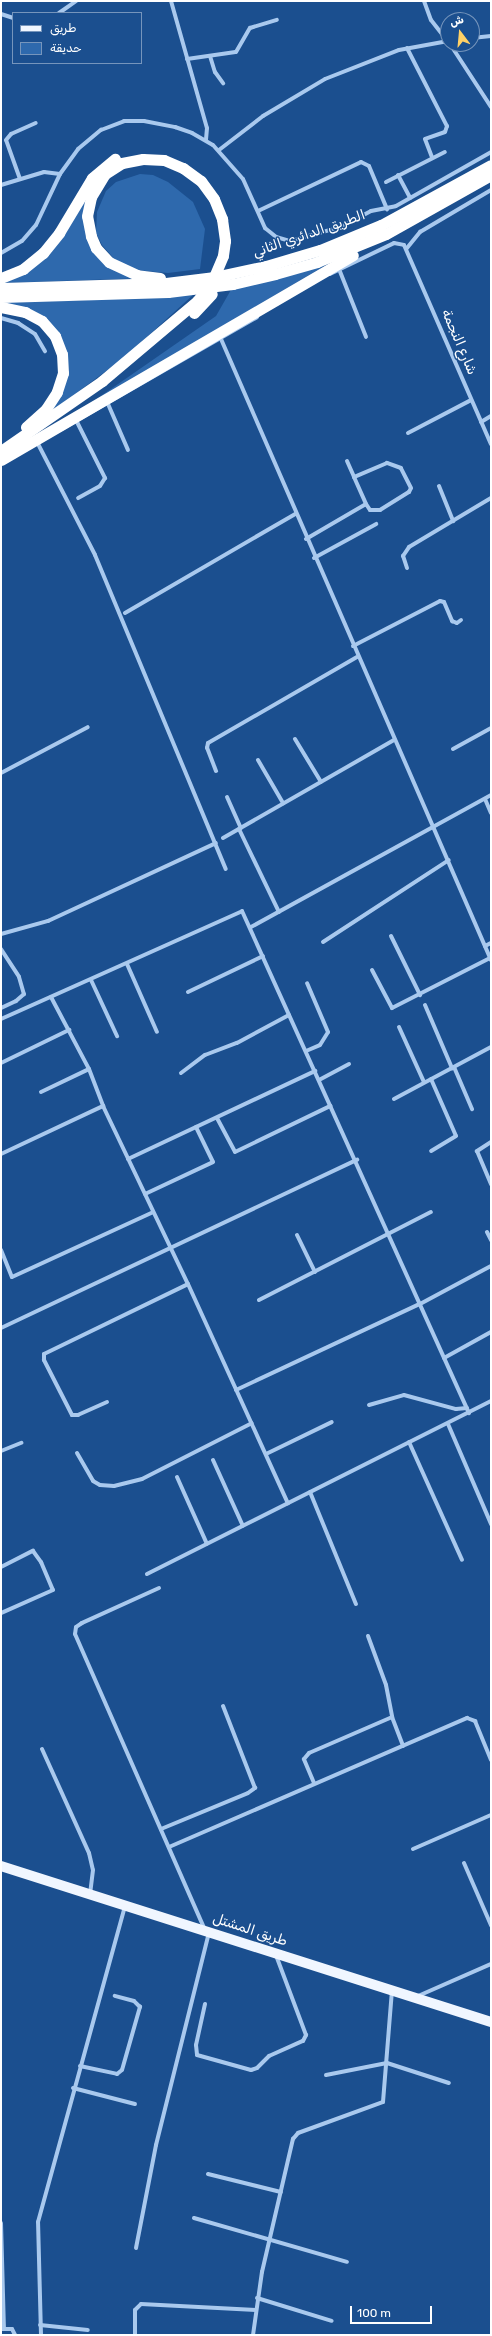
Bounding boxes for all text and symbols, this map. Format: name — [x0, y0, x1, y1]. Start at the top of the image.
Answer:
legend — [12, 12, 142, 64]
north arrow — [440, 12, 480, 52]
text: ش — [448, 13, 465, 29]
text: طريق — [50, 21, 76, 35]
text: حديقة — [50, 41, 82, 55]
street label: الطريق الدائري الثاني — [251, 207, 367, 261]
street label: شارع النجمة — [438, 307, 480, 377]
street label: طريق المشتل — [211, 1910, 289, 1950]
scale bar — [352, 2298, 434, 2324]
text: 100 m — [357, 2306, 391, 2320]

